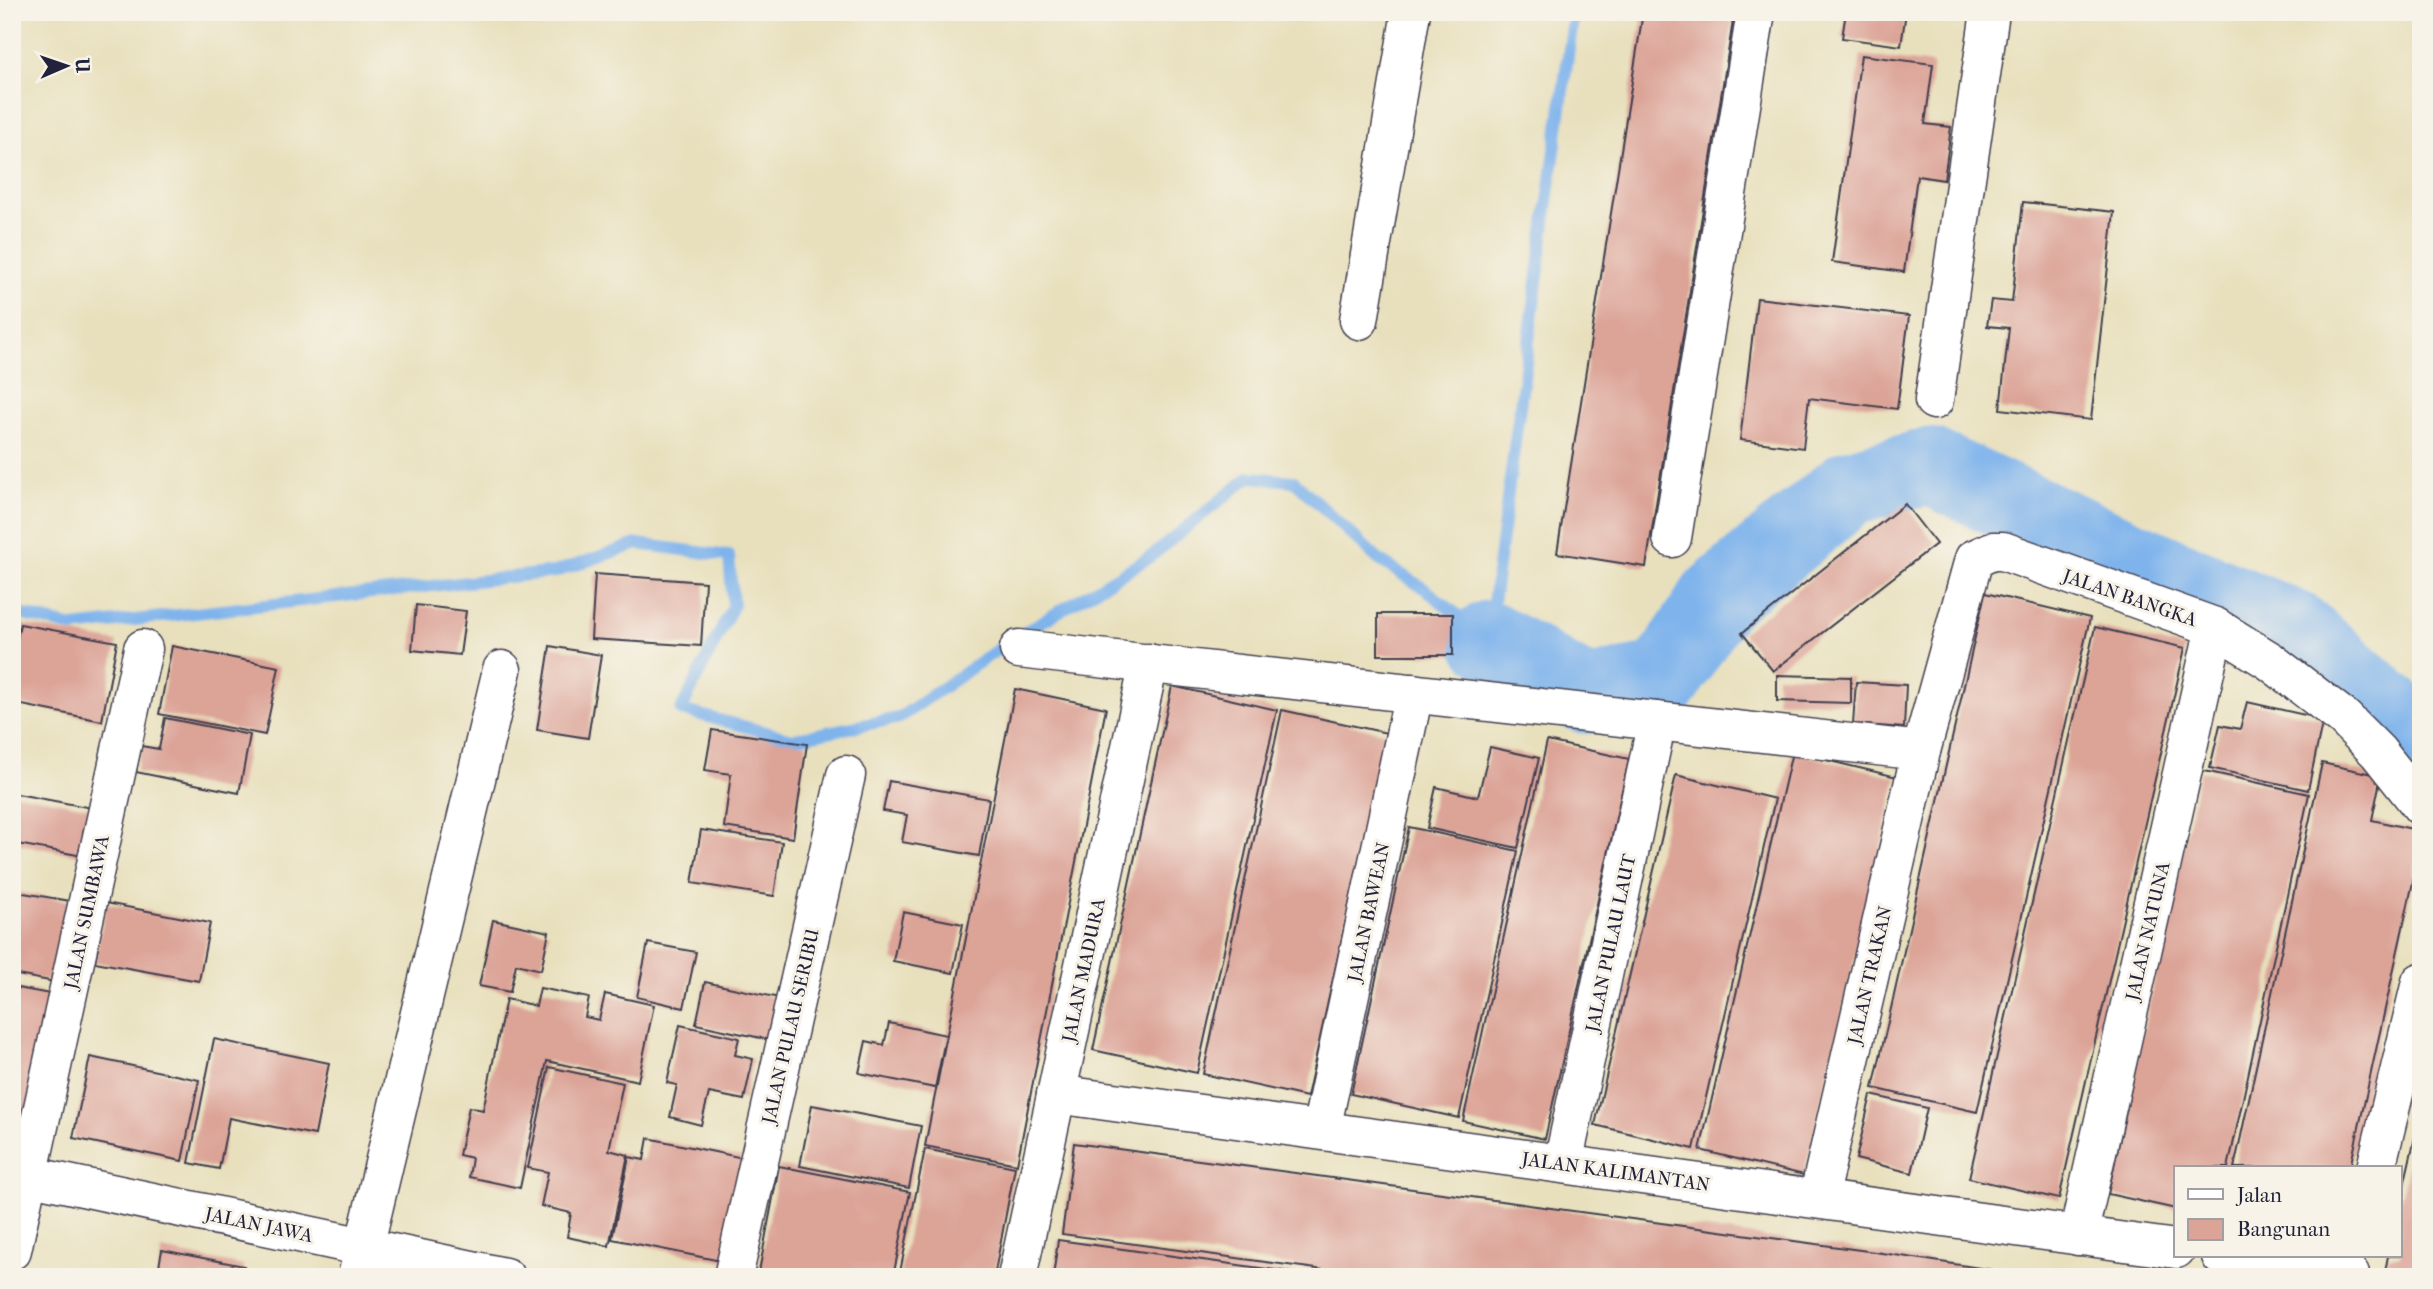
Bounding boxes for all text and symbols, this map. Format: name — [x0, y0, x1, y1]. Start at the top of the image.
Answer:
north arrow — [32, 32, 102, 102]
text: U — [71, 57, 93, 73]
street label: JALAN BANGKA — [2058, 564, 2200, 631]
street label: JALAN SUMBAWA — [59, 832, 114, 993]
street label: JALAN BAWEAN — [1343, 840, 1395, 986]
street label: JALAN PULAU LAUT — [1581, 852, 1641, 1036]
street label: JALAN NATUNA — [2121, 859, 2175, 1005]
street label: JALAN MADURA — [1058, 896, 1110, 1046]
street label: JALAN TRAKAN — [1843, 903, 1897, 1048]
street label: JALAN PULAU SERIBU — [757, 926, 824, 1128]
street label: JALAN KALIMANTAN — [1518, 1148, 1712, 1196]
legend — [2174, 1166, 2402, 1258]
text: Jalan — [2235, 1183, 2282, 1207]
street label: JALAN JAWA — [201, 1202, 315, 1247]
text: Bangunan — [2237, 1217, 2330, 1241]

